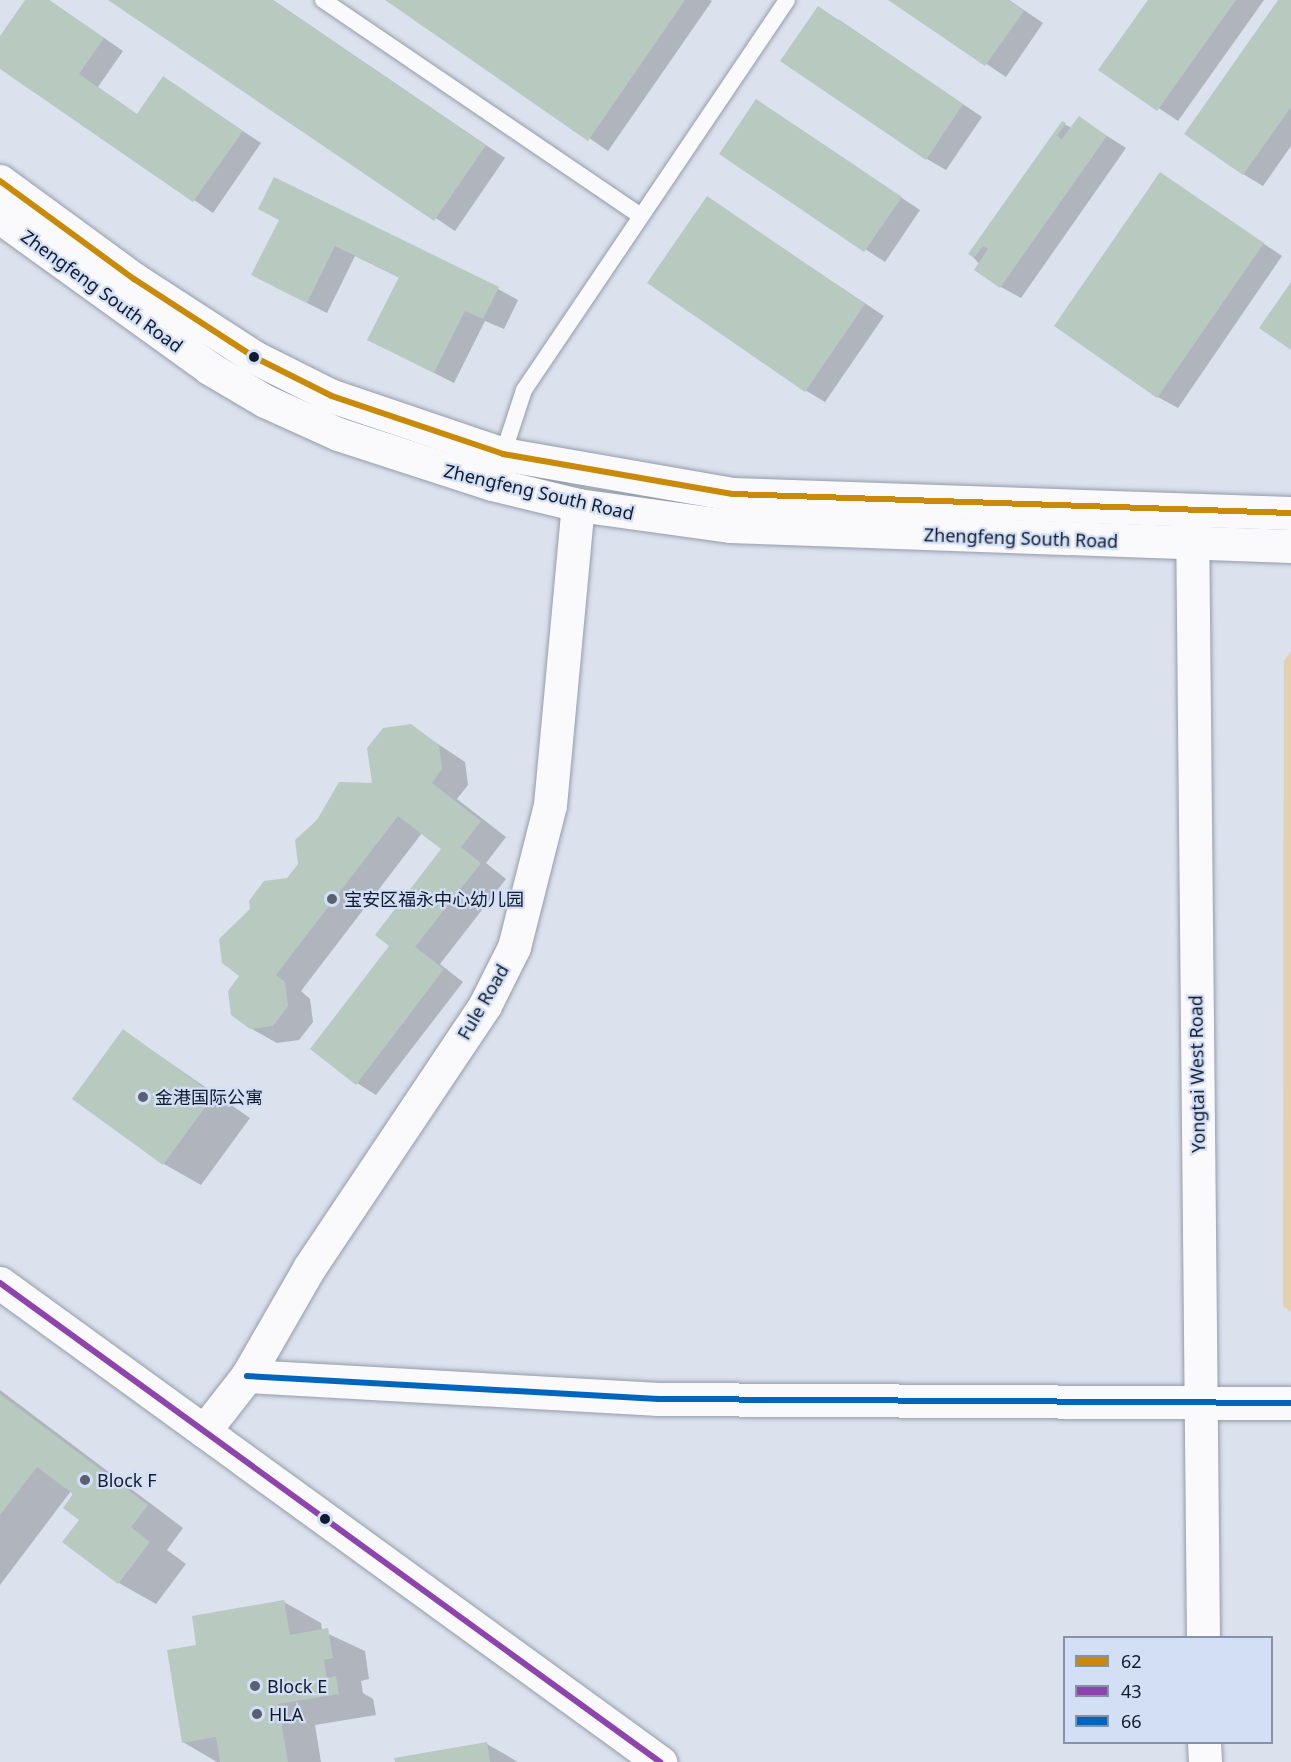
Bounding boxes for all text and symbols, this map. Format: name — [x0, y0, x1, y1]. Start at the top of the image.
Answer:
street label: Zhengfeng South Road — [17, 225, 187, 357]
unlabelled marker — [248, 351, 260, 363]
street label: Zhengfeng South Road — [442, 460, 636, 524]
street label: Zhengfeng South Road — [923, 524, 1119, 552]
place label: 宝安区福永中心幼儿园 — [344, 888, 524, 910]
marker: 宝安区福永中心幼儿园 — [325, 892, 339, 906]
street label: Fule Road — [453, 961, 513, 1043]
street label: Yongtai West Road — [1185, 995, 1209, 1153]
place label: 金港国际公寓 — [155, 1086, 263, 1108]
marker: 金港国际公寓 — [136, 1090, 150, 1104]
place label: Block F — [97, 1469, 157, 1491]
marker: Block F — [78, 1473, 92, 1487]
unlabelled marker — [319, 1513, 331, 1525]
legend — [1063, 1636, 1273, 1744]
text: 62 — [1121, 1649, 1142, 1673]
place label: Block E — [267, 1675, 327, 1697]
marker: Block E — [248, 1679, 262, 1693]
text: 43 — [1121, 1679, 1142, 1703]
place label: HLA — [269, 1703, 303, 1725]
marker: HLA — [250, 1707, 264, 1721]
text: 66 — [1121, 1709, 1142, 1733]

